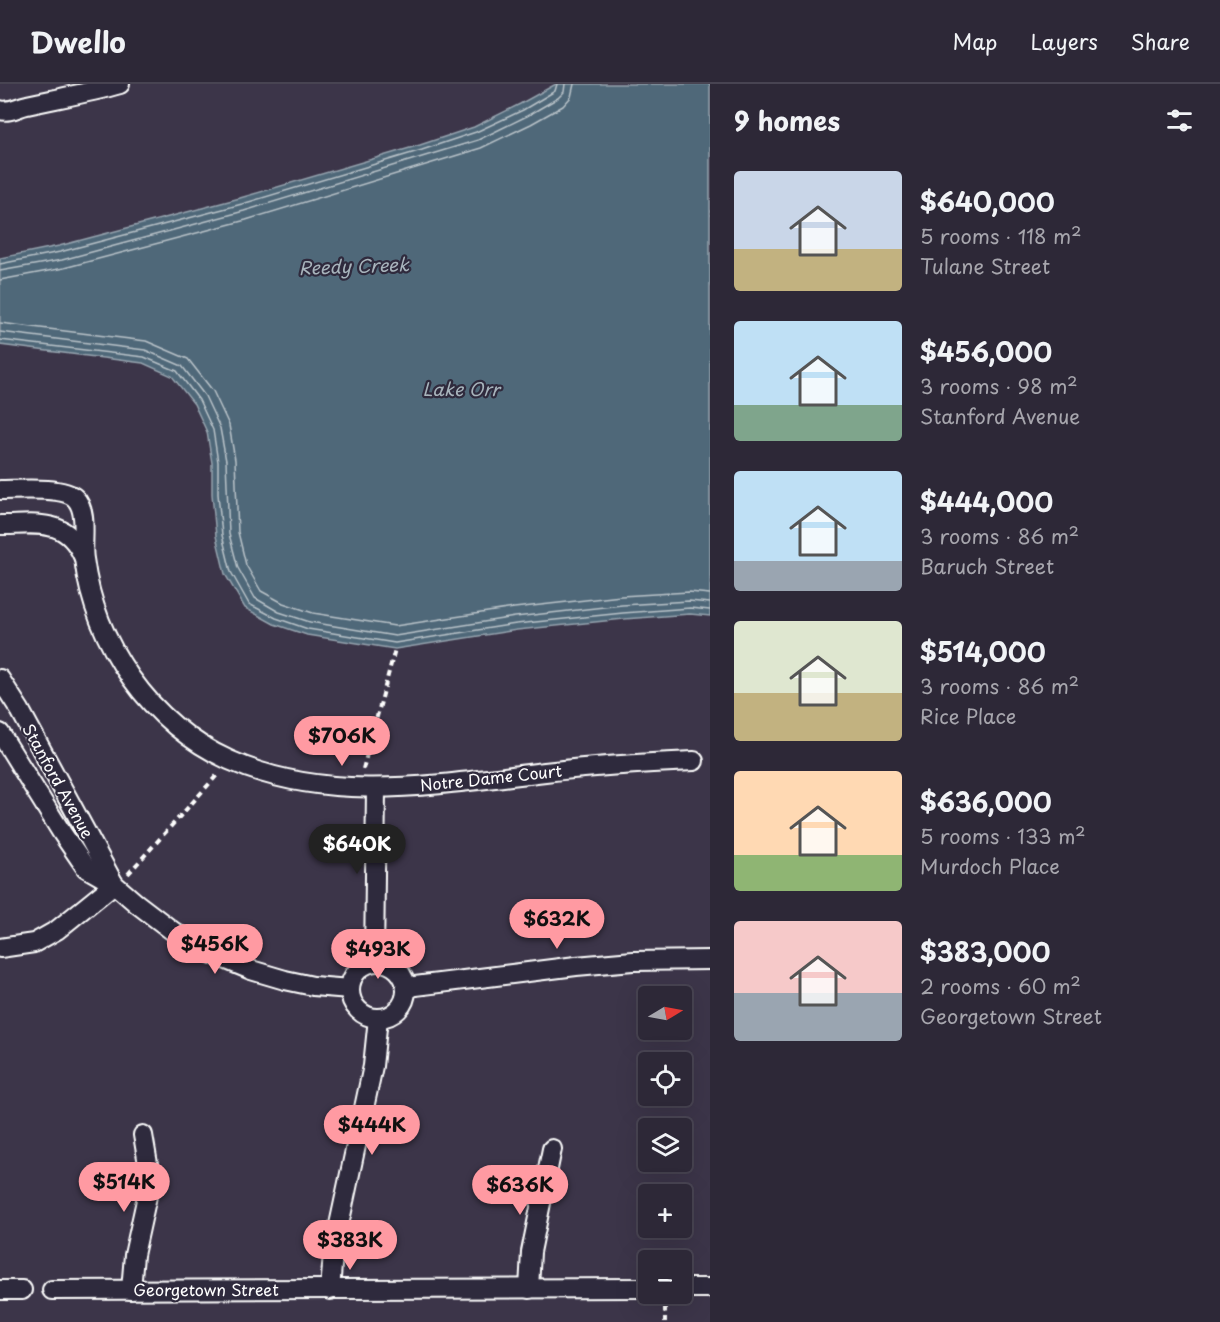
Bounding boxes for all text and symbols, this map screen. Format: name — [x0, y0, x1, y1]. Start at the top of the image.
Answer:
text: Dwello — [30, 20, 126, 63]
text: Map — [953, 25, 997, 57]
text: Layers — [1030, 25, 1098, 57]
text: Share — [1131, 25, 1190, 57]
text: 9 homes — [734, 101, 840, 140]
icon: filters — [1163, 104, 1196, 137]
text: $640,000 — [920, 182, 1055, 221]
icon: home — [782, 195, 854, 267]
text: 5 rooms · 118 m² — [920, 221, 1082, 251]
water label: Reedy Creek — [298, 250, 411, 281]
text: Tulane Street — [920, 251, 1050, 281]
text: $456,000 — [920, 332, 1052, 371]
icon: home — [782, 345, 854, 417]
text: 3 rooms · 98 m² — [920, 371, 1078, 401]
water label: Lake Orr — [422, 375, 502, 402]
text: Stanford Avenue — [920, 401, 1080, 431]
text: $444,000 — [920, 482, 1053, 521]
icon: home — [782, 495, 854, 567]
text: 3 rooms · 86 m² — [920, 521, 1079, 551]
text: Baruch Street — [920, 551, 1054, 581]
text: $514,000 — [920, 632, 1046, 671]
icon: home — [782, 645, 854, 717]
text: 3 rooms · 86 m² — [920, 671, 1079, 701]
text: Rice Place — [920, 701, 1016, 731]
pin: $706K — [300, 716, 384, 767]
street label: Stanford Avenue — [17, 719, 101, 843]
text: $706K — [308, 720, 376, 750]
street label: Notre Dame Court — [419, 758, 564, 796]
text: $636,000 — [920, 782, 1052, 821]
icon: home — [782, 795, 854, 867]
text: 5 rooms · 133 m² — [920, 821, 1086, 851]
pin: $640K — [315, 824, 399, 875]
text: $640K — [323, 828, 391, 858]
text: Murdoch Place — [920, 851, 1060, 881]
pin: $632K — [515, 899, 599, 950]
text: $632K — [523, 903, 591, 933]
pin: $456K — [173, 924, 257, 975]
text: $456K — [181, 928, 249, 958]
pin: $493K — [336, 929, 420, 980]
text: $383,000 — [920, 932, 1051, 971]
text: $493K — [345, 933, 411, 963]
icon: home — [782, 945, 854, 1017]
text: 2 rooms · 60 m² — [920, 971, 1081, 1001]
north arrow — [638, 986, 692, 1040]
map controls — [638, 986, 692, 1304]
text: Georgetown Street — [920, 1001, 1102, 1031]
button: locate — [638, 1052, 692, 1106]
pin: $444K — [330, 1105, 414, 1156]
text: $444K — [338, 1109, 406, 1139]
button: layers — [638, 1118, 692, 1172]
pin: $514K — [82, 1162, 166, 1213]
pin: $636K — [478, 1165, 562, 1216]
text: $514K — [93, 1166, 155, 1196]
text: $636K — [486, 1169, 554, 1199]
button: + — [638, 1184, 692, 1238]
pin: $383K — [308, 1220, 392, 1271]
text: $383K — [317, 1224, 383, 1254]
button: − — [638, 1250, 692, 1304]
street label: Georgetown Street — [133, 1277, 279, 1301]

